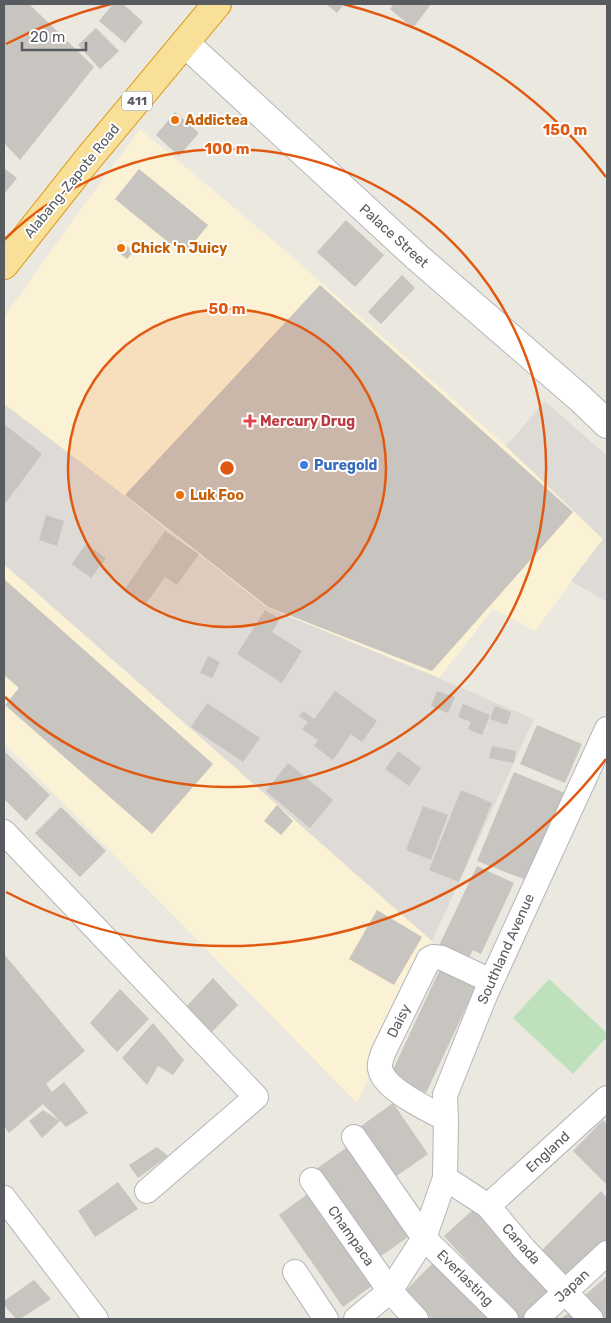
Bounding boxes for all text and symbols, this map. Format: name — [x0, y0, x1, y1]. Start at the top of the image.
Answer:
scale bar — [22, 20, 86, 52]
text: 20 m — [30, 28, 65, 46]
road number: 411 — [122, 92, 152, 110]
place label: Addictea — [185, 112, 248, 129]
marker: Addictea — [169, 114, 181, 126]
street label: Alabang-Zapote Road — [21, 120, 123, 242]
text: 150 m — [543, 121, 587, 139]
text: 100 m — [205, 140, 249, 158]
street label: Palace Street — [356, 201, 432, 272]
place label: Chick 'n Juicy — [131, 240, 228, 257]
marker: Chick 'n Juicy — [115, 242, 127, 254]
text: 50 m — [209, 300, 245, 318]
place label: Mercury Drug — [260, 413, 355, 430]
marker: Mercury Drug — [244, 415, 256, 427]
place label: Puregold — [314, 457, 377, 474]
centre of rings — [218, 459, 236, 477]
marker: Puregold — [298, 459, 310, 471]
place label: Luk Foo — [190, 487, 244, 504]
marker: Luk Foo — [174, 489, 186, 501]
street label: Southland Avenue — [474, 891, 538, 1007]
street label: Daisy — [384, 1001, 415, 1041]
street label: England — [523, 1128, 573, 1176]
street label: Champaca — [324, 1203, 378, 1269]
street label: Canada — [498, 1220, 544, 1268]
street label: Everlasting — [433, 1246, 497, 1310]
street label: Japan — [551, 1266, 593, 1306]

